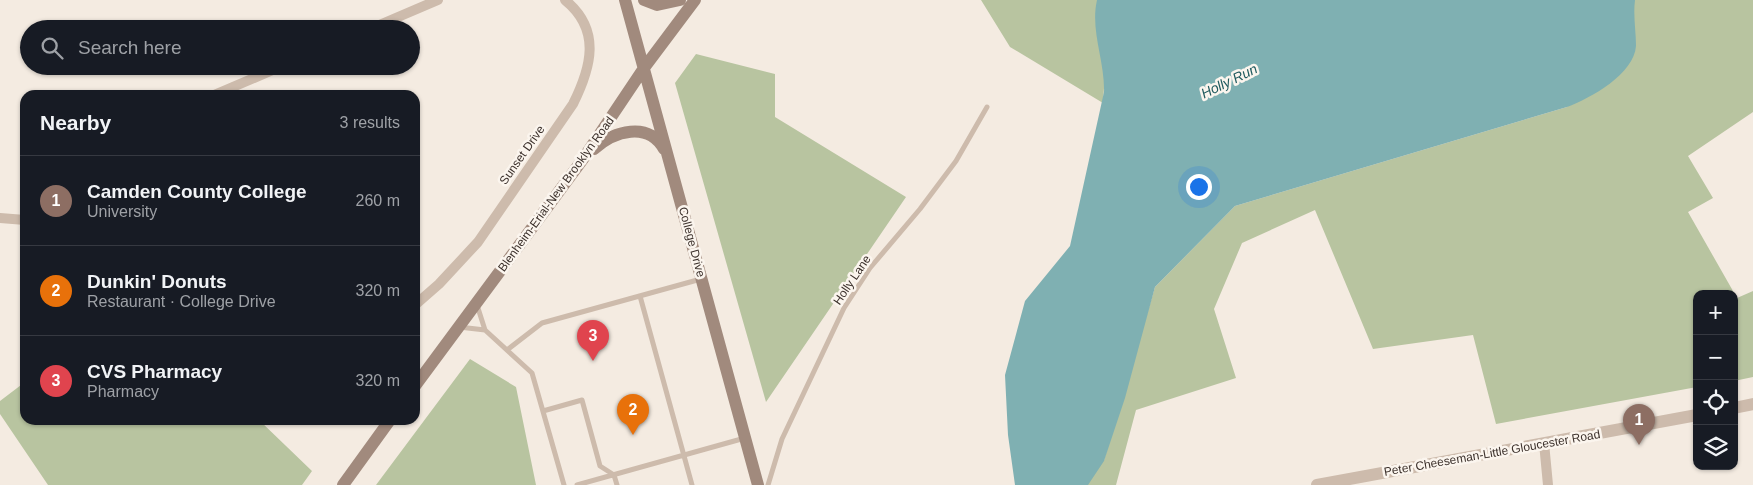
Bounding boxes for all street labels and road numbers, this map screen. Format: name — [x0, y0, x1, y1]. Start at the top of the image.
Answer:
street label: Blenheim-Erial-New Brooklyn Road — [495, 114, 617, 274]
street label: Sunset Drive — [497, 123, 548, 187]
street label: College Drive — [676, 205, 708, 279]
street label: Holly Lane — [830, 252, 874, 307]
street label: Peter Cheeseman-Little Gloucester Road — [1383, 427, 1601, 479]

